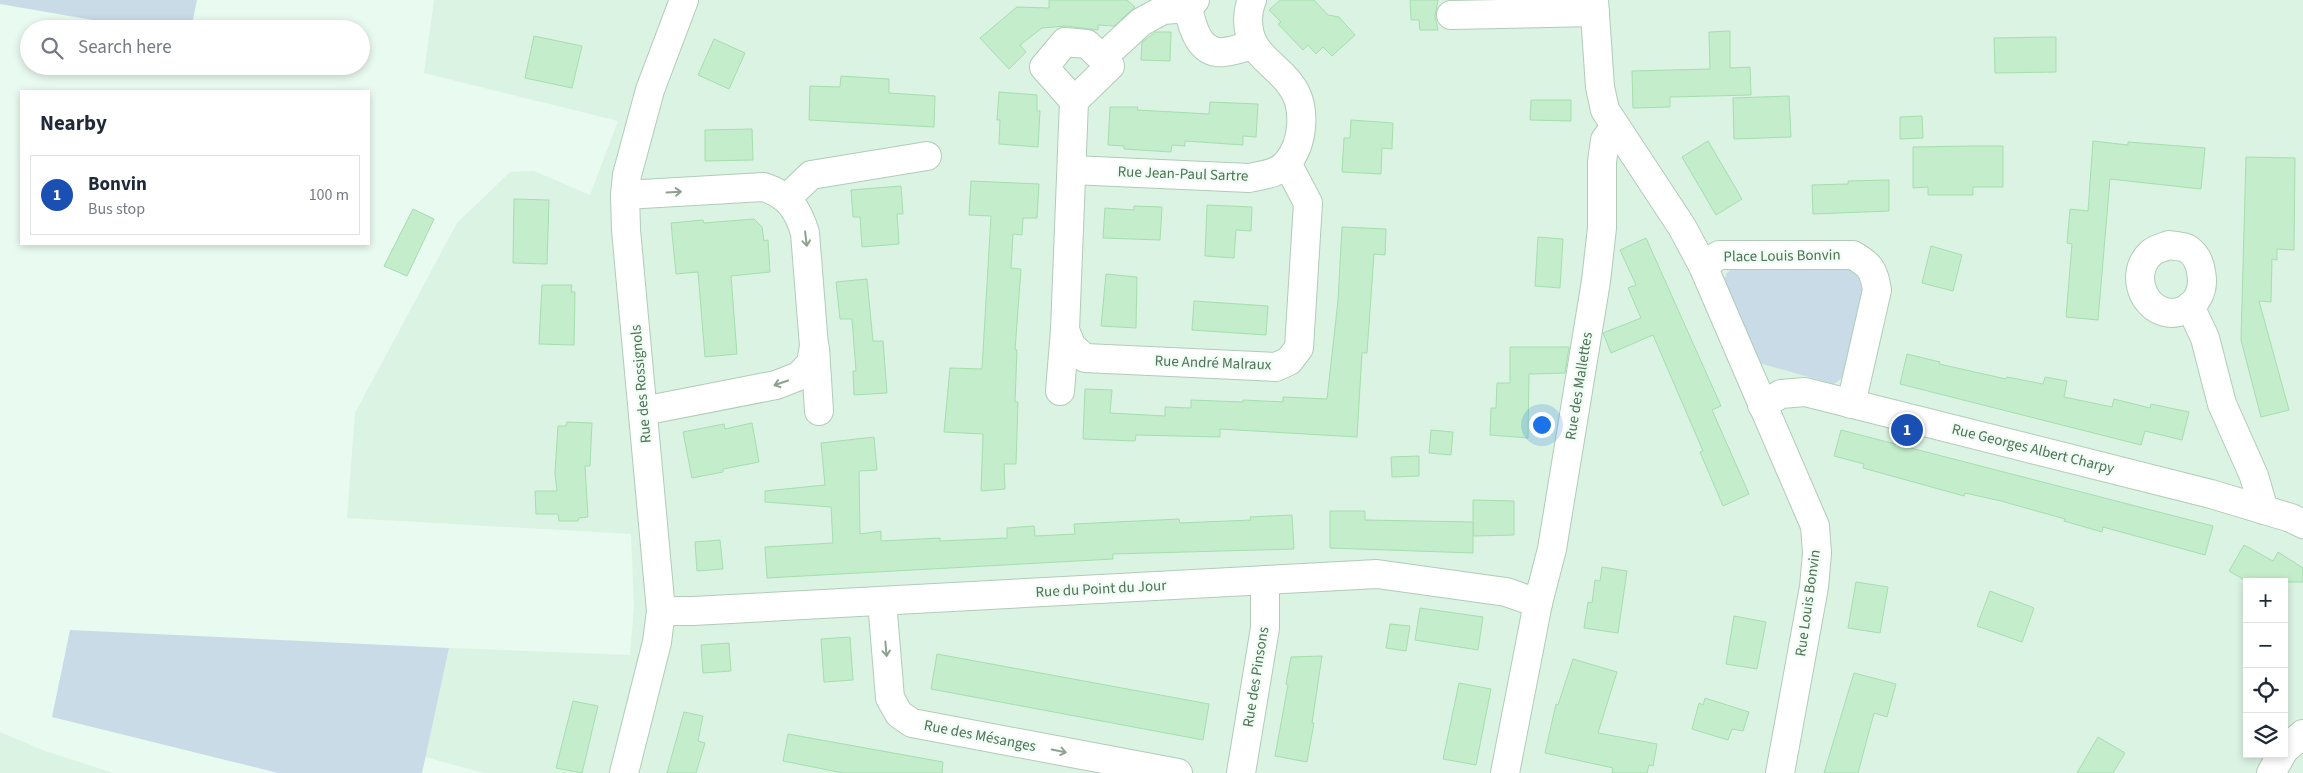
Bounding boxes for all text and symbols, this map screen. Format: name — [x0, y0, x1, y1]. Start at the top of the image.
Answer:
search box — [20, 20, 370, 75]
icon: search — [38, 34, 66, 62]
text: Search here — [78, 34, 172, 61]
text: Nearby — [40, 108, 107, 138]
street label: Rue Jean-Paul Sartre — [1117, 161, 1249, 187]
text: Bonvin — [88, 171, 147, 198]
text: 1 — [53, 184, 61, 206]
text: 100 m — [309, 184, 349, 206]
one-way arrow — [665, 187, 681, 197]
text: Bus stop — [88, 198, 145, 220]
one-way arrow — [801, 230, 811, 246]
street label: Place Louis Bonvin — [1723, 244, 1841, 268]
street label: Rue des Rossignols — [625, 324, 657, 444]
street label: Rue des Mallettes — [1560, 331, 1598, 441]
street label: Rue André Malraux — [1154, 350, 1272, 376]
one-way arrow — [773, 379, 789, 388]
pin: 1 — [1891, 411, 1923, 449]
your location — [1529, 412, 1555, 438]
street label: Rue Georges Albert Charpy — [1950, 419, 2116, 479]
street label: Rue Louis Bonvin — [1790, 548, 1826, 658]
street label: Rue du Point du Jour — [1035, 575, 1168, 603]
map controls — [2243, 578, 2288, 758]
button: + — [2243, 578, 2288, 623]
button: − — [2243, 623, 2288, 668]
street label: Rue des Pinsons — [1238, 625, 1274, 729]
one-way arrow — [881, 641, 891, 657]
button: locate — [2243, 668, 2288, 713]
button: layers — [2243, 713, 2288, 758]
street label: Rue des Mésanges — [922, 715, 1038, 757]
one-way arrow — [1051, 746, 1067, 756]

